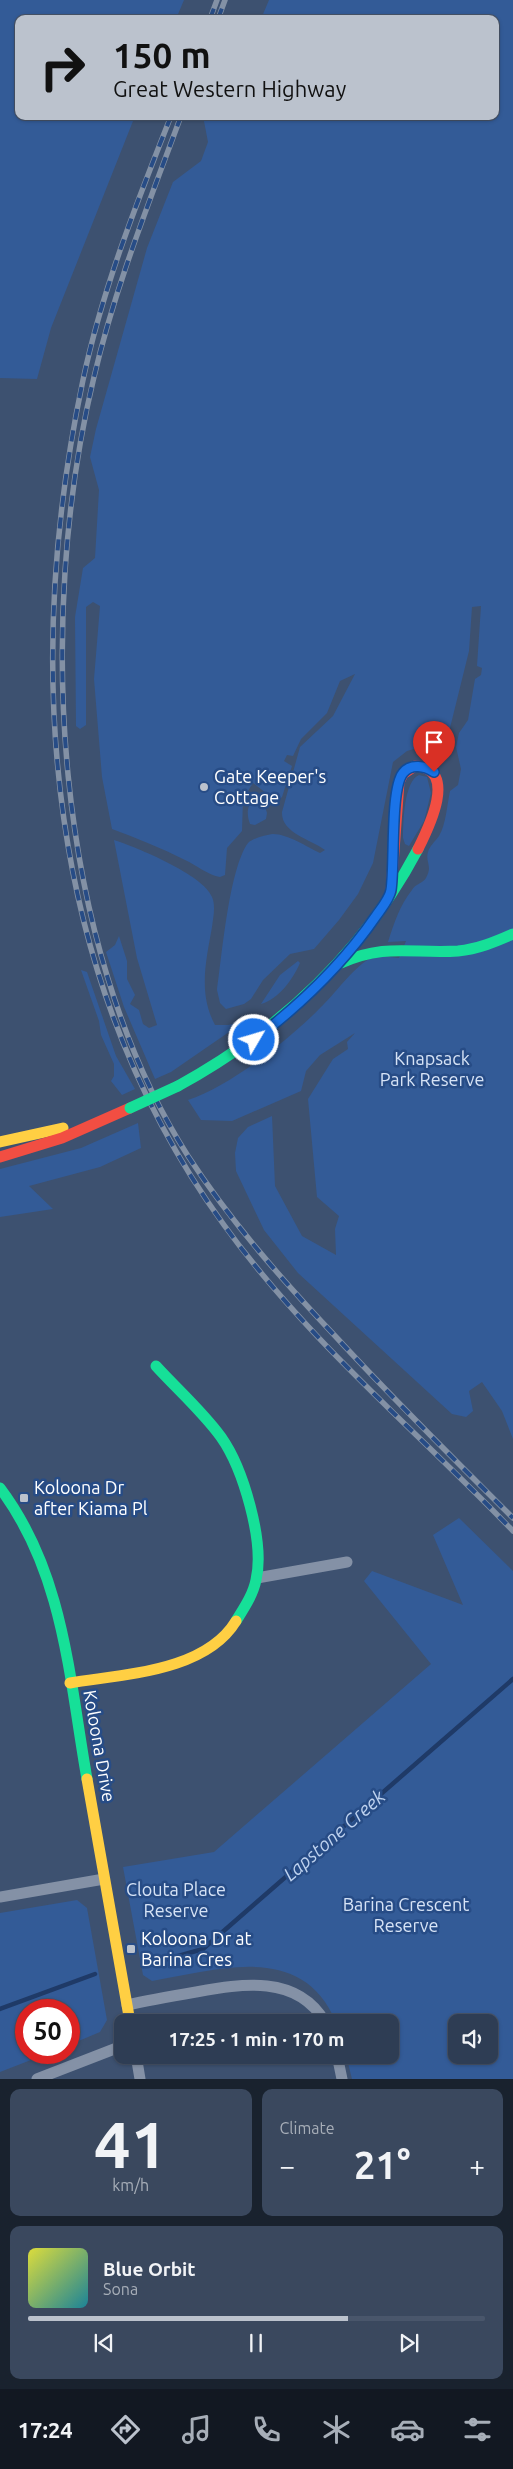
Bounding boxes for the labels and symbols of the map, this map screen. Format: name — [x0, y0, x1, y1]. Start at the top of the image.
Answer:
pin — [413, 721, 455, 772]
place label: Gate Keeper's Cottage — [214, 766, 327, 807]
marker: Gate Keeper's Cottage — [198, 781, 210, 793]
position arrow — [227, 1013, 279, 1065]
park label: Knapsack Park Reserve — [380, 1048, 484, 1089]
place label: Koloona Dr after Kiama Pl — [34, 1477, 148, 1518]
marker: Koloona Dr after Kiama Pl — [18, 1492, 30, 1504]
street label: Koloona Drive — [80, 1688, 120, 1803]
water label: Lapstone Creek — [279, 1785, 389, 1885]
park label: Clouta Place Reserve — [126, 1879, 226, 1920]
park label: Barina Crescent Reserve — [343, 1894, 469, 1935]
place label: Koloona Dr at Barina Cres — [141, 1928, 252, 1969]
marker: Koloona Dr at Barina Cres — [125, 1943, 137, 1955]
speed limit sign: 50 — [15, 1999, 80, 2064]

